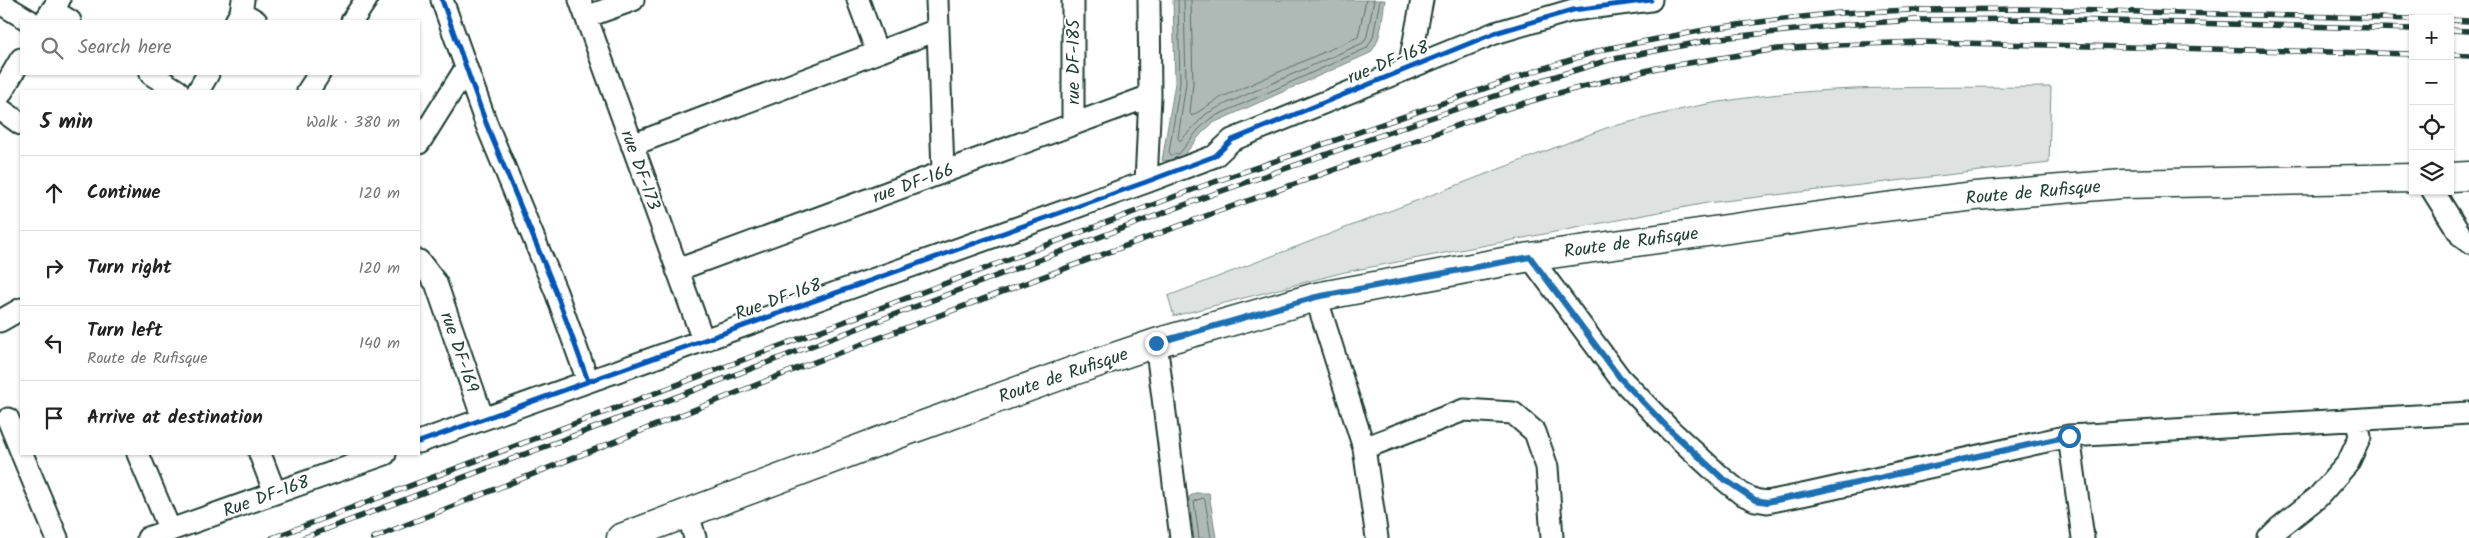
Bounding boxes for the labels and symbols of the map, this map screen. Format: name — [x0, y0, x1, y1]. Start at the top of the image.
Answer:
street label: rue DF-185 — [1060, 18, 1089, 105]
street label: rue DF-168 — [1343, 34, 1434, 93]
street label: rue DF-173 — [612, 126, 667, 215]
street label: rue DF-166 — [869, 156, 958, 213]
street label: Route de Rufisque — [1964, 173, 2102, 214]
street label: Route de Rufisque — [1562, 220, 1700, 267]
street label: Rue DF-168 — [731, 271, 826, 329]
street label: rue DF-169 — [431, 308, 486, 397]
route end — [1145, 332, 1168, 355]
street label: Route de Rufisque — [995, 341, 1132, 412]
route start — [2058, 425, 2081, 448]
street label: Rue DF-168 — [219, 468, 314, 526]

